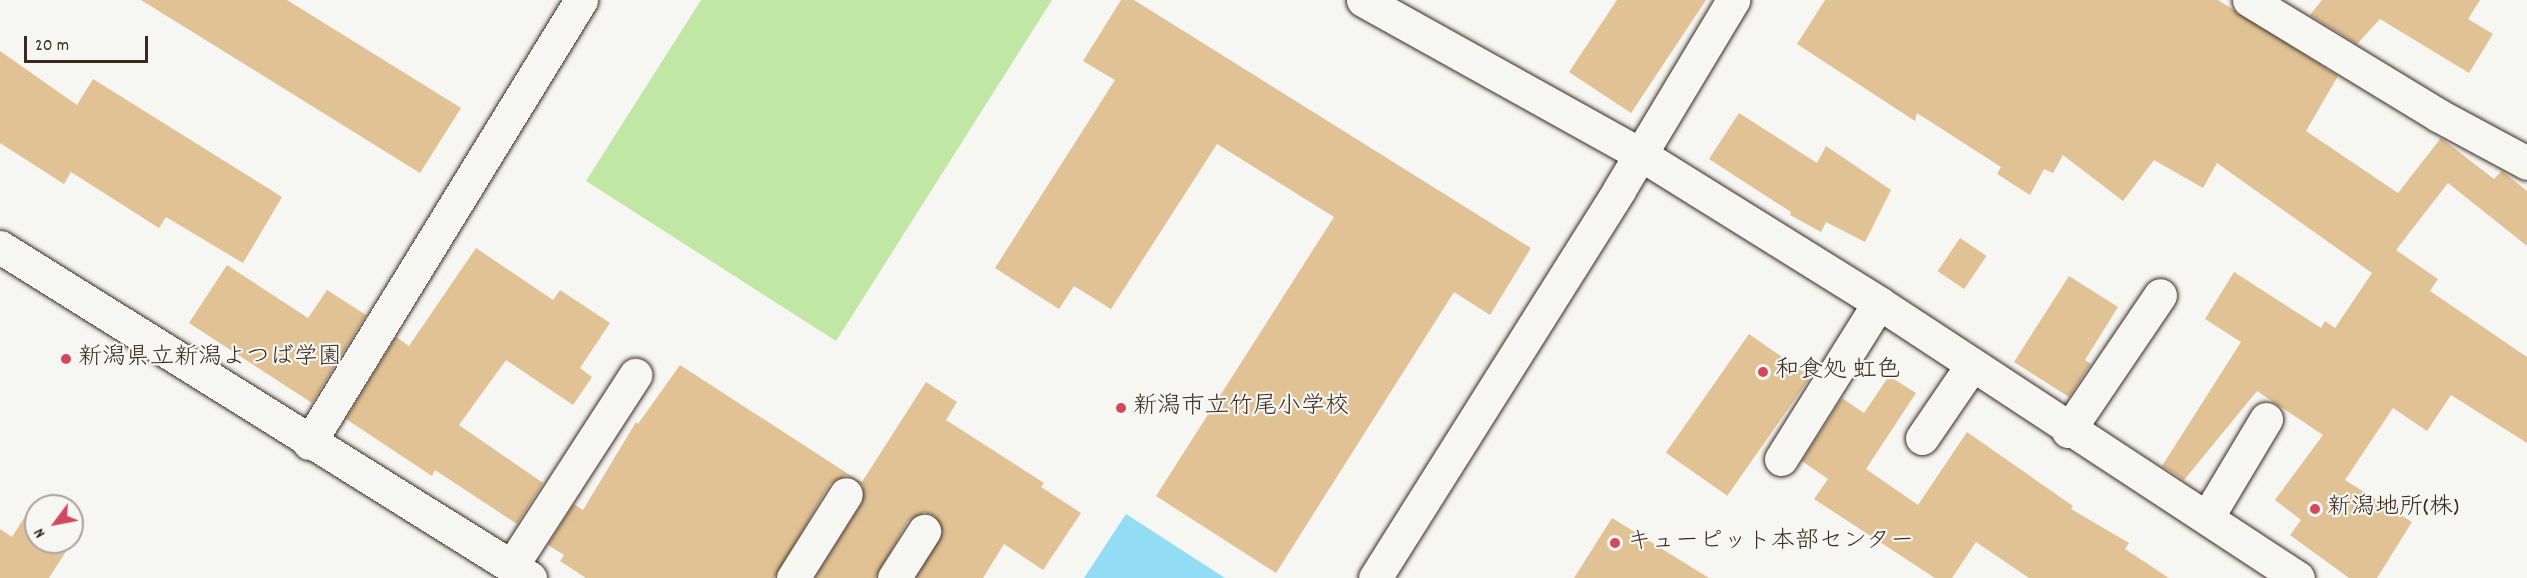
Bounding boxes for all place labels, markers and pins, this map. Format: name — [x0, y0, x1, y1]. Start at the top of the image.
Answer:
place label: 新潟県立新潟よつば学園 — [78, 345, 342, 373]
marker: 新潟県立新潟よつば学園 — [59, 352, 73, 366]
place label: 和食処 虹色 — [1775, 358, 1900, 386]
marker: 和食処 虹色 — [1756, 365, 1770, 379]
place label: 新潟市立竹尾小学校 — [1133, 394, 1349, 422]
marker: 新潟市立竹尾小学校 — [1114, 401, 1128, 415]
place label: 新潟地所(株) — [2327, 495, 2459, 523]
marker: 新潟地所(株) — [2308, 502, 2322, 516]
place label: キューピット本部センター — [1627, 529, 1915, 557]
marker: キューピット本部センター — [1608, 536, 1622, 550]

